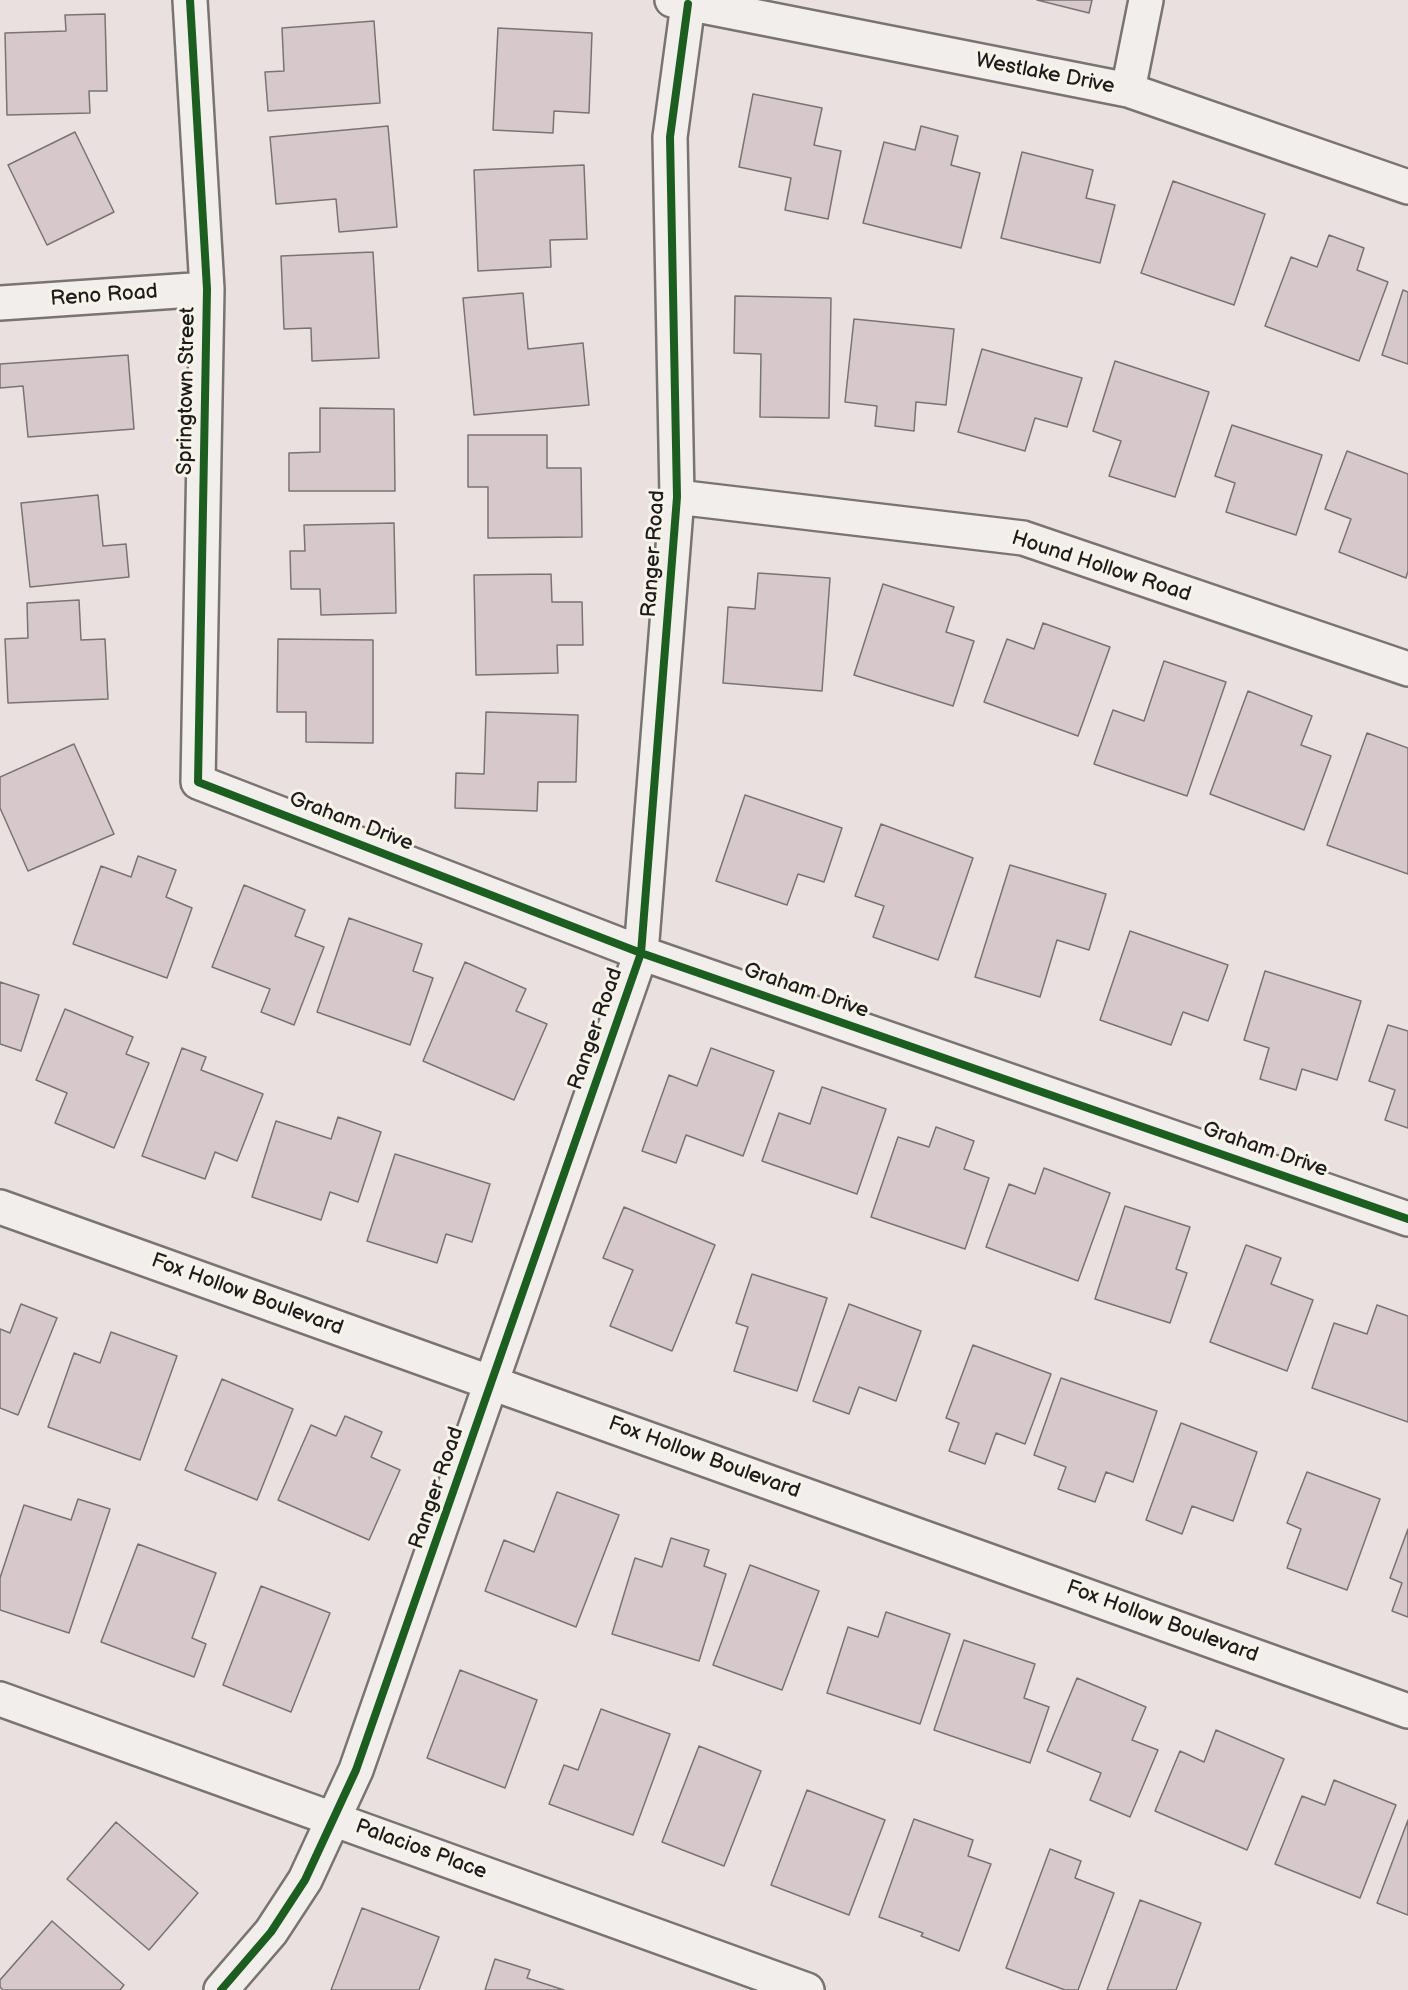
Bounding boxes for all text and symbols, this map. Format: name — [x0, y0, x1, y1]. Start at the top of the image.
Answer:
street label: Westlake Drive — [973, 48, 1117, 100]
street label: Reno Road — [49, 280, 159, 312]
street label: Springtown Street — [173, 307, 201, 475]
street label: Ranger Road — [637, 490, 671, 618]
street label: Hound Hollow Road — [1008, 526, 1194, 608]
street label: Graham Drive — [285, 787, 417, 857]
street label: Graham Drive — [740, 958, 872, 1024]
street label: Ranger Road — [563, 965, 629, 1093]
street label: Graham Drive — [1199, 1117, 1331, 1183]
street label: Fox Hollow Boulevard — [148, 1249, 346, 1341]
street label: Fox Hollow Boulevard — [605, 1412, 803, 1504]
street label: Ranger Road — [404, 1424, 470, 1552]
street label: Fox Hollow Boulevard — [1063, 1576, 1261, 1668]
street label: Palacios Place — [352, 1815, 490, 1885]

